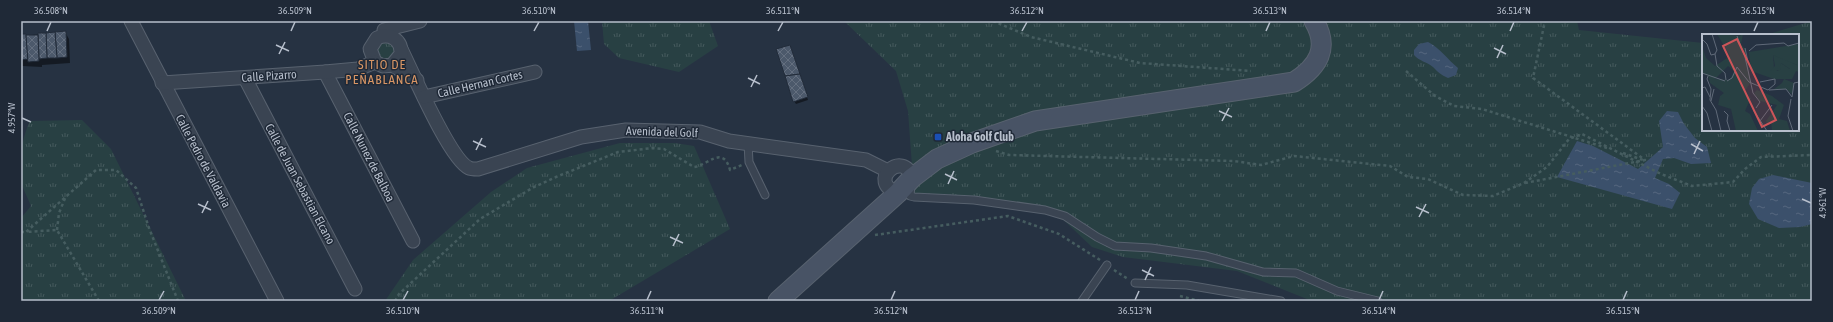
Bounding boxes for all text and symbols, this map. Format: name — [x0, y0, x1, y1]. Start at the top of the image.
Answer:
text: 36.508°N — [34, 5, 68, 16]
text: 36.509°N — [278, 5, 312, 16]
text: 36.510°N — [522, 5, 556, 16]
text: 36.511°N — [766, 5, 800, 16]
text: 36.512°N — [1010, 5, 1044, 16]
text: 36.513°N — [1253, 5, 1287, 16]
text: 36.514°N — [1497, 5, 1531, 16]
text: 36.515°N — [1741, 5, 1775, 16]
inset map — [1702, 34, 1799, 131]
district label: SITIO DE PEÑABLANCA — [345, 57, 419, 87]
street label: Calle Pizarro — [241, 67, 297, 85]
street label: Calle Hernan Cortes — [436, 67, 524, 101]
text: 4.957°W — [6, 102, 17, 133]
street label: Calle Nunez de Balboa — [340, 110, 398, 204]
street label: Calle Pedro de Valdavia — [173, 112, 233, 210]
street label: Calle de Juan Sebastian Elcano — [262, 121, 338, 247]
street label: Avenida del Golf — [626, 124, 699, 140]
place label: Aloha Golf Club — [945, 130, 1014, 144]
marker: Aloha Golf Club — [933, 132, 943, 142]
text: 4.961°W — [1817, 187, 1828, 218]
text: 36.509°N — [142, 305, 176, 316]
text: 36.510°N — [386, 305, 420, 316]
text: 36.511°N — [630, 305, 664, 316]
text: 36.512°N — [874, 305, 908, 316]
text: 36.513°N — [1118, 305, 1152, 316]
text: 36.514°N — [1362, 305, 1396, 316]
text: 36.515°N — [1606, 305, 1640, 316]

